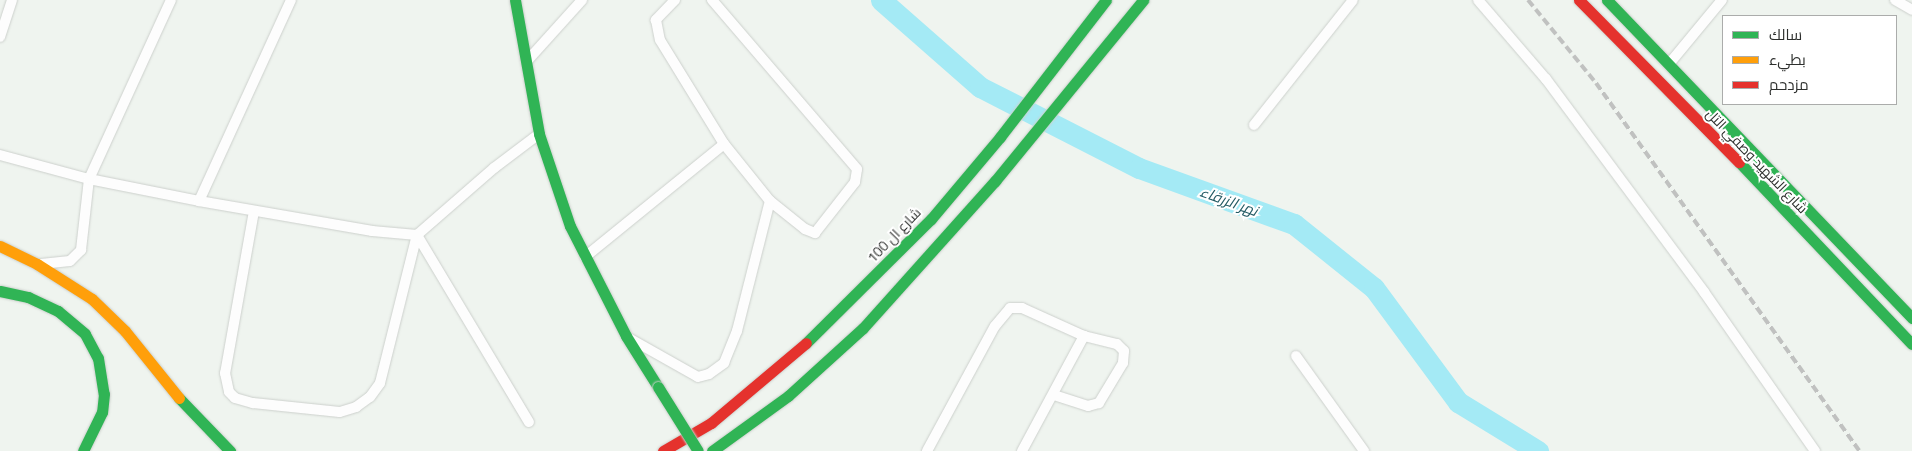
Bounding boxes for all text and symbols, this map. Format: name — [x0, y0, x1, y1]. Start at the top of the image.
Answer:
legend — [1722, 15, 1897, 105]
text: سالك — [1769, 23, 1802, 46]
text: بطيء — [1769, 48, 1806, 71]
text: مزدحم — [1769, 73, 1809, 96]
street label: شارع الشهيد وصفي التل — [1703, 105, 1811, 217]
water label: نهر الزرقاء — [1198, 182, 1260, 220]
street label: شارع ال 100 — [864, 204, 924, 266]

